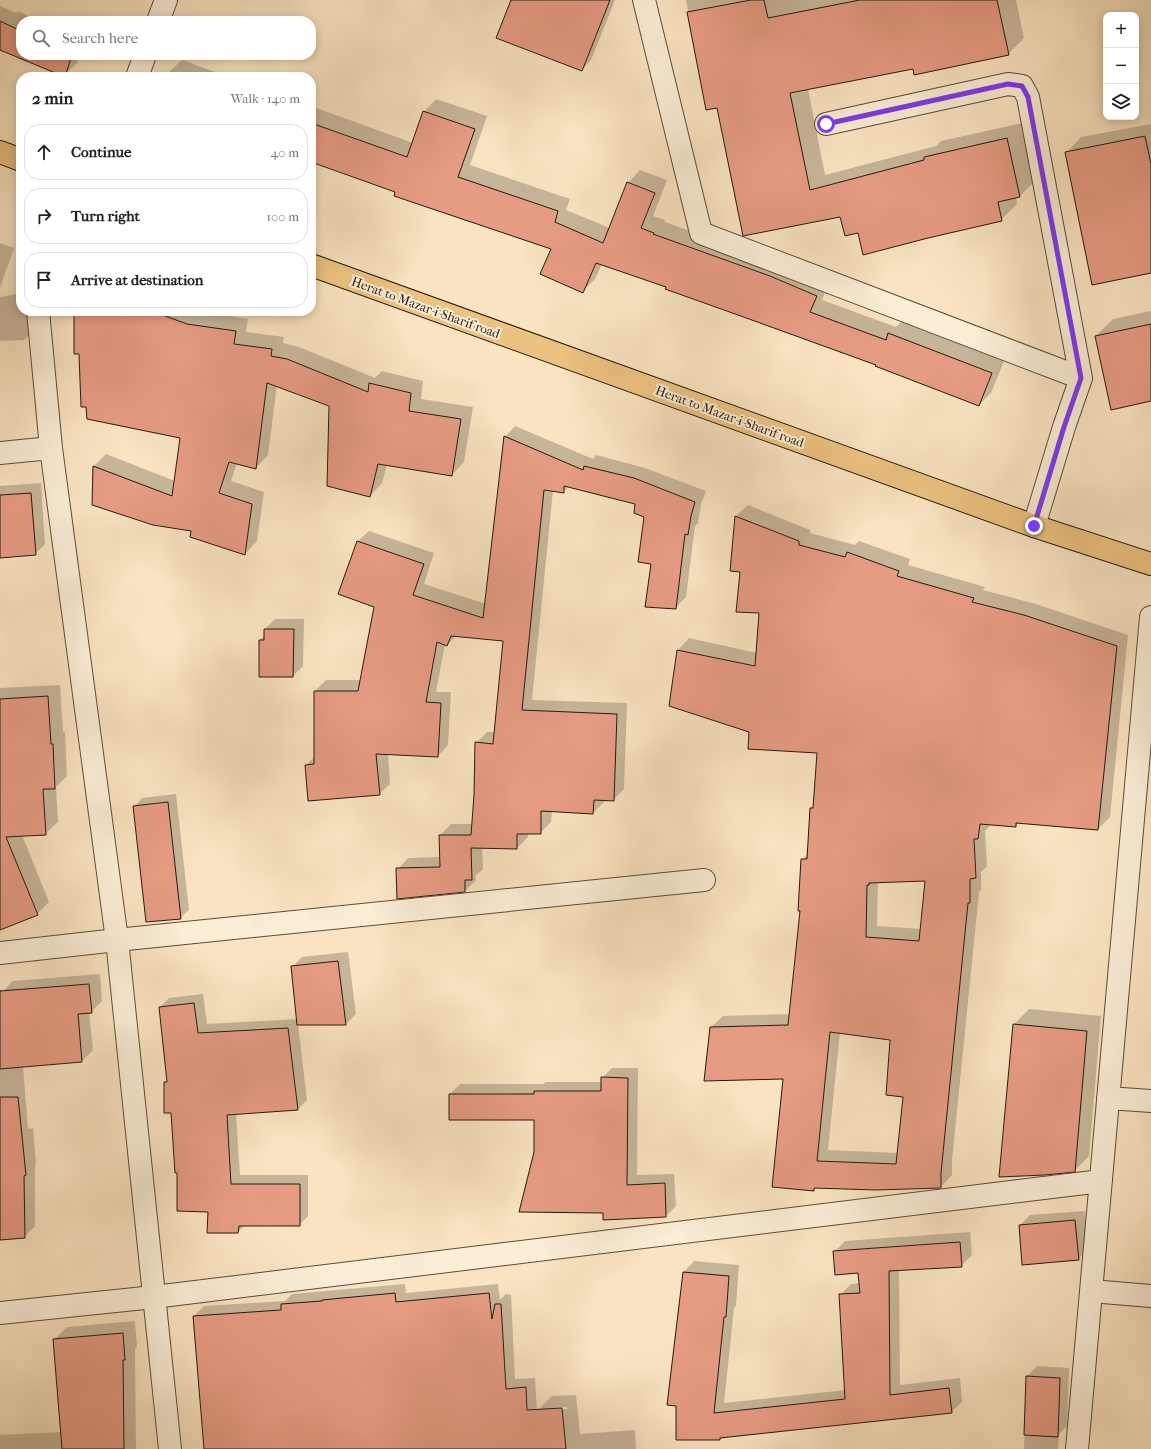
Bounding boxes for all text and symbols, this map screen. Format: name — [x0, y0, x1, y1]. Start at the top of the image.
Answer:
map controls — [1103, 12, 1139, 120]
button: + — [1103, 12, 1139, 48]
search box — [16, 16, 316, 60]
icon: search — [30, 27, 52, 49]
text: Search here — [62, 29, 138, 47]
button: − — [1103, 48, 1139, 84]
button: layers — [1103, 84, 1139, 120]
text: 2 min — [32, 88, 73, 108]
text: Walk · 140 m — [231, 91, 300, 106]
route start — [817, 115, 835, 133]
icon: ahead — [33, 141, 55, 163]
text: Continue — [71, 143, 131, 161]
text: 40 m — [271, 145, 299, 160]
icon: right — [33, 205, 55, 227]
text: Turn right — [71, 207, 140, 225]
text: 100 m — [266, 209, 299, 224]
icon: arrive — [33, 269, 55, 291]
text: Arrive at destination — [71, 271, 203, 289]
street label: Herat to Mazar-i-Sharif road — [350, 274, 503, 342]
street label: Herat to Mazar-i-Sharif road — [654, 383, 807, 451]
route end — [1025, 517, 1043, 535]

